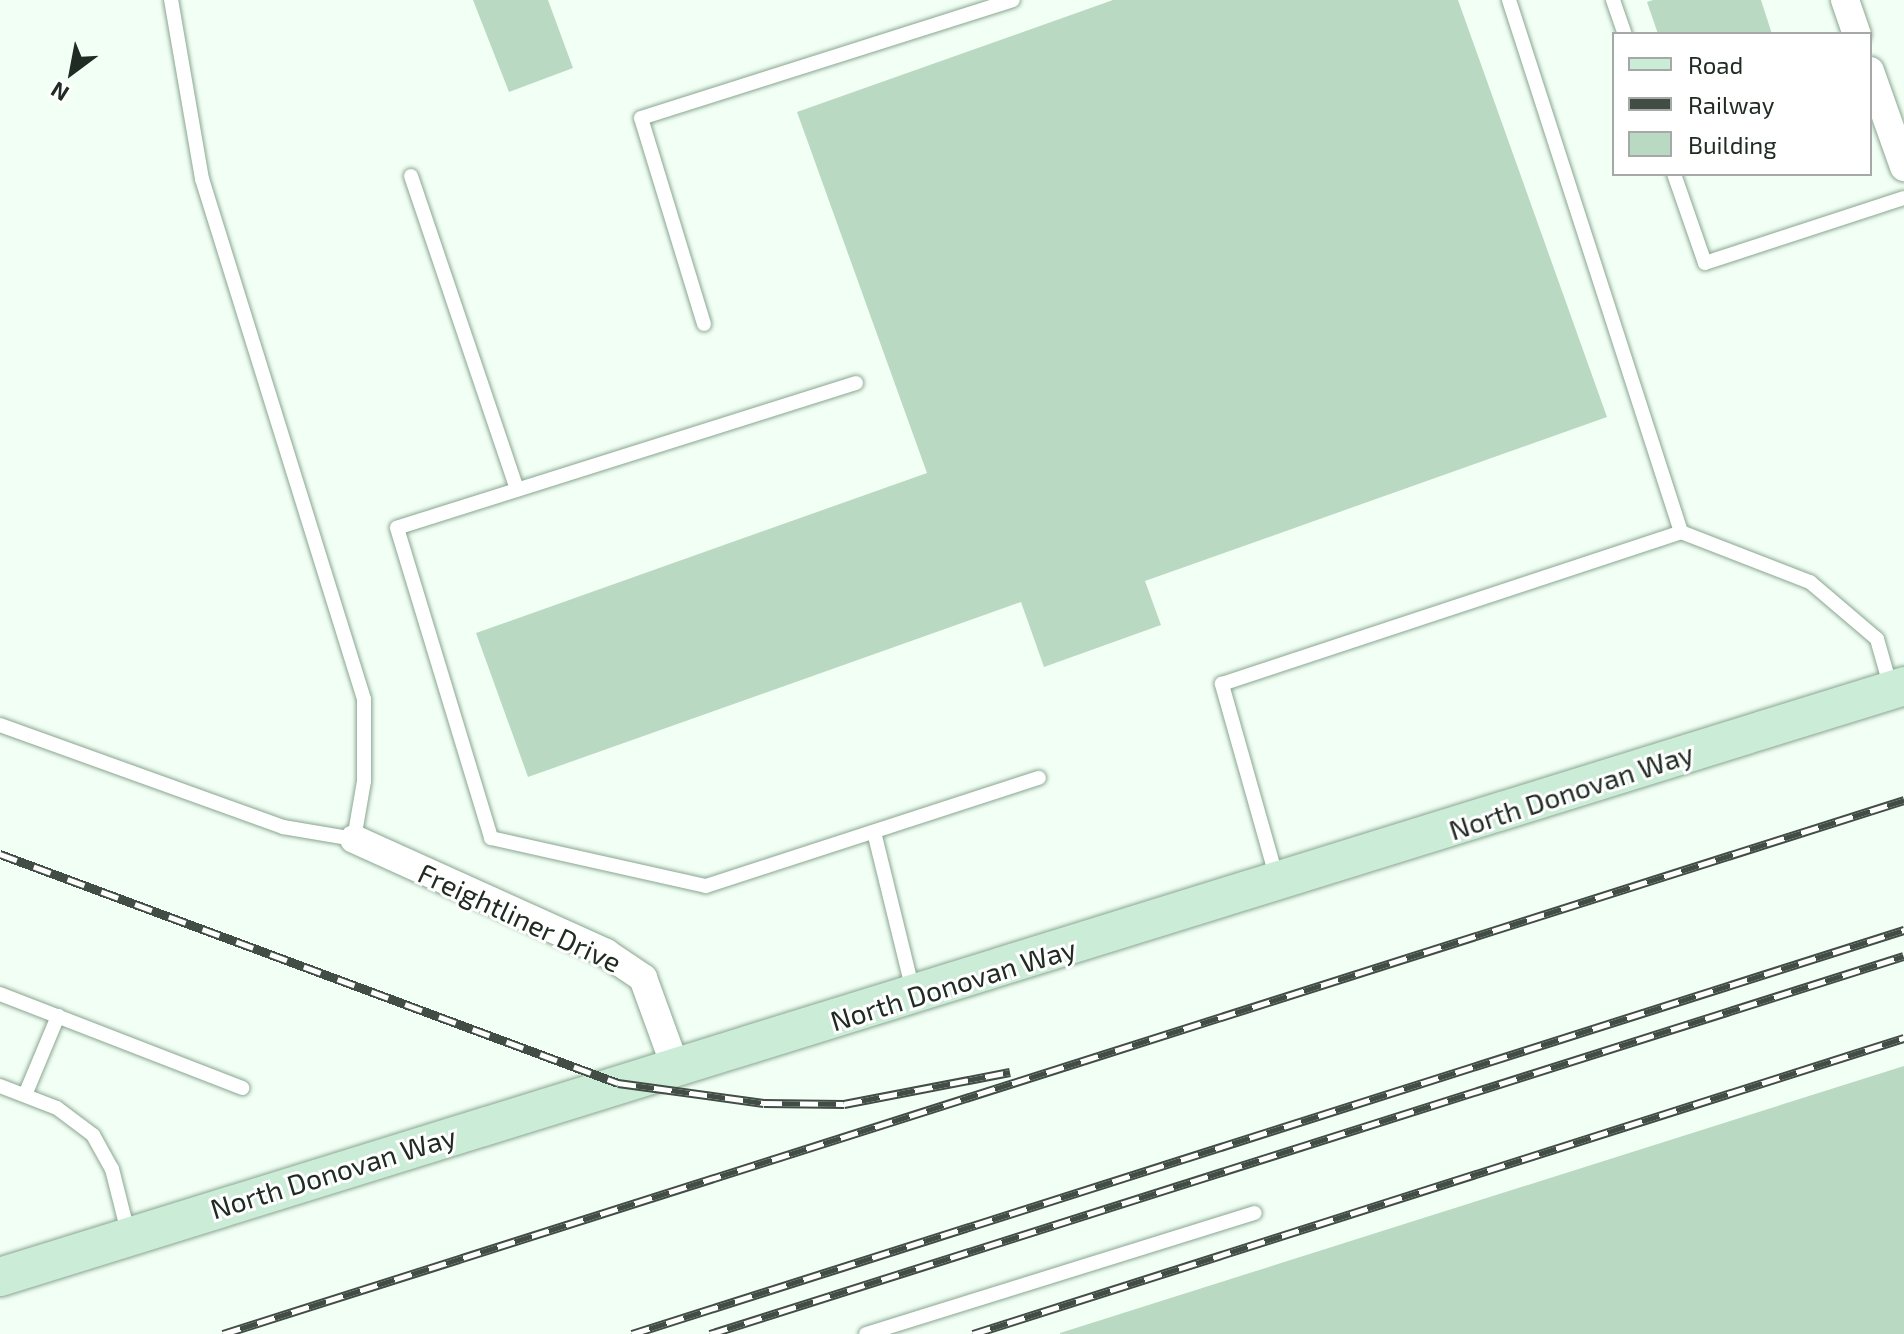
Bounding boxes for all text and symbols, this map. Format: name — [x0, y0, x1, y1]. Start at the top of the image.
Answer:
north arrow — [32, 32, 112, 112]
legend — [1612, 32, 1872, 176]
text: Road — [1688, 50, 1743, 79]
text: N — [46, 77, 73, 108]
text: Railway — [1688, 90, 1774, 119]
text: Building — [1688, 130, 1777, 159]
street label: North Donovan Way — [1444, 736, 1698, 846]
street label: Freightliner Drive — [413, 855, 627, 979]
street label: North Donovan Way — [826, 931, 1080, 1037]
street label: North Donovan Way — [206, 1119, 460, 1225]

